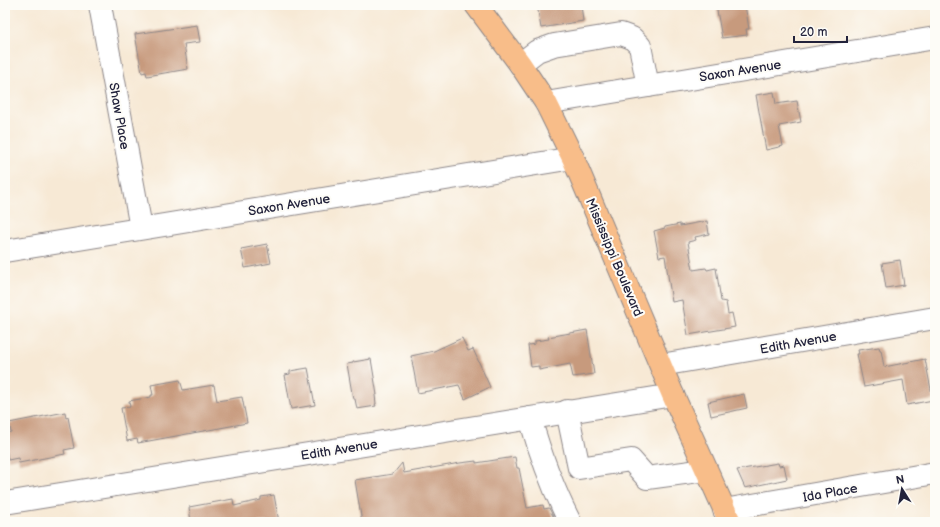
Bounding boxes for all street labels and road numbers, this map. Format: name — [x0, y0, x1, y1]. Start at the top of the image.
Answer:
street label: Saxon Avenue — [698, 57, 783, 85]
street label: Shaw Place — [105, 81, 133, 151]
street label: Saxon Avenue — [247, 191, 332, 219]
street label: Mississippi Boulevard — [582, 196, 646, 319]
street label: Edith Avenue — [759, 328, 838, 358]
street label: Edith Avenue — [300, 436, 379, 464]
street label: Ida Place — [802, 480, 859, 506]

